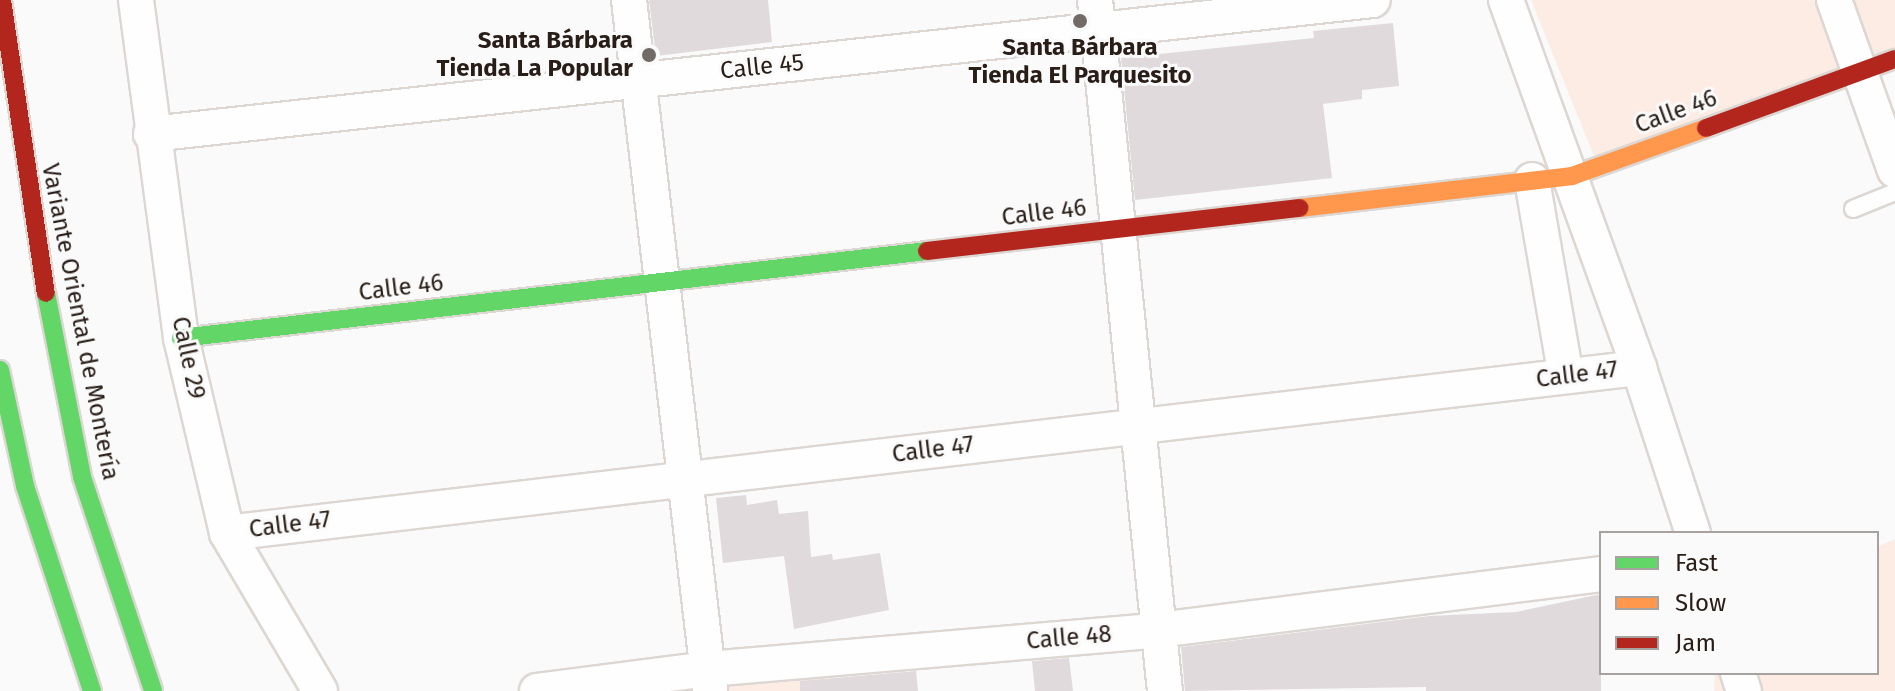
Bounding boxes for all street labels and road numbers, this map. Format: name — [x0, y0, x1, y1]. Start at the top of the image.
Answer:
street label: Calle 45 — [719, 48, 805, 86]
street label: Calle 46 — [1631, 84, 1721, 140]
street label: Variante Oriental de Montería — [35, 161, 125, 483]
street label: Calle 46 — [1000, 194, 1088, 232]
street label: Calle 46 — [357, 269, 445, 307]
street label: Calle 29 — [165, 314, 211, 402]
street label: Calle 47 — [1534, 356, 1620, 394]
street label: Calle 47 — [890, 431, 976, 469]
street label: Calle 47 — [247, 506, 333, 544]
street label: Calle 48 — [1025, 620, 1113, 656]

